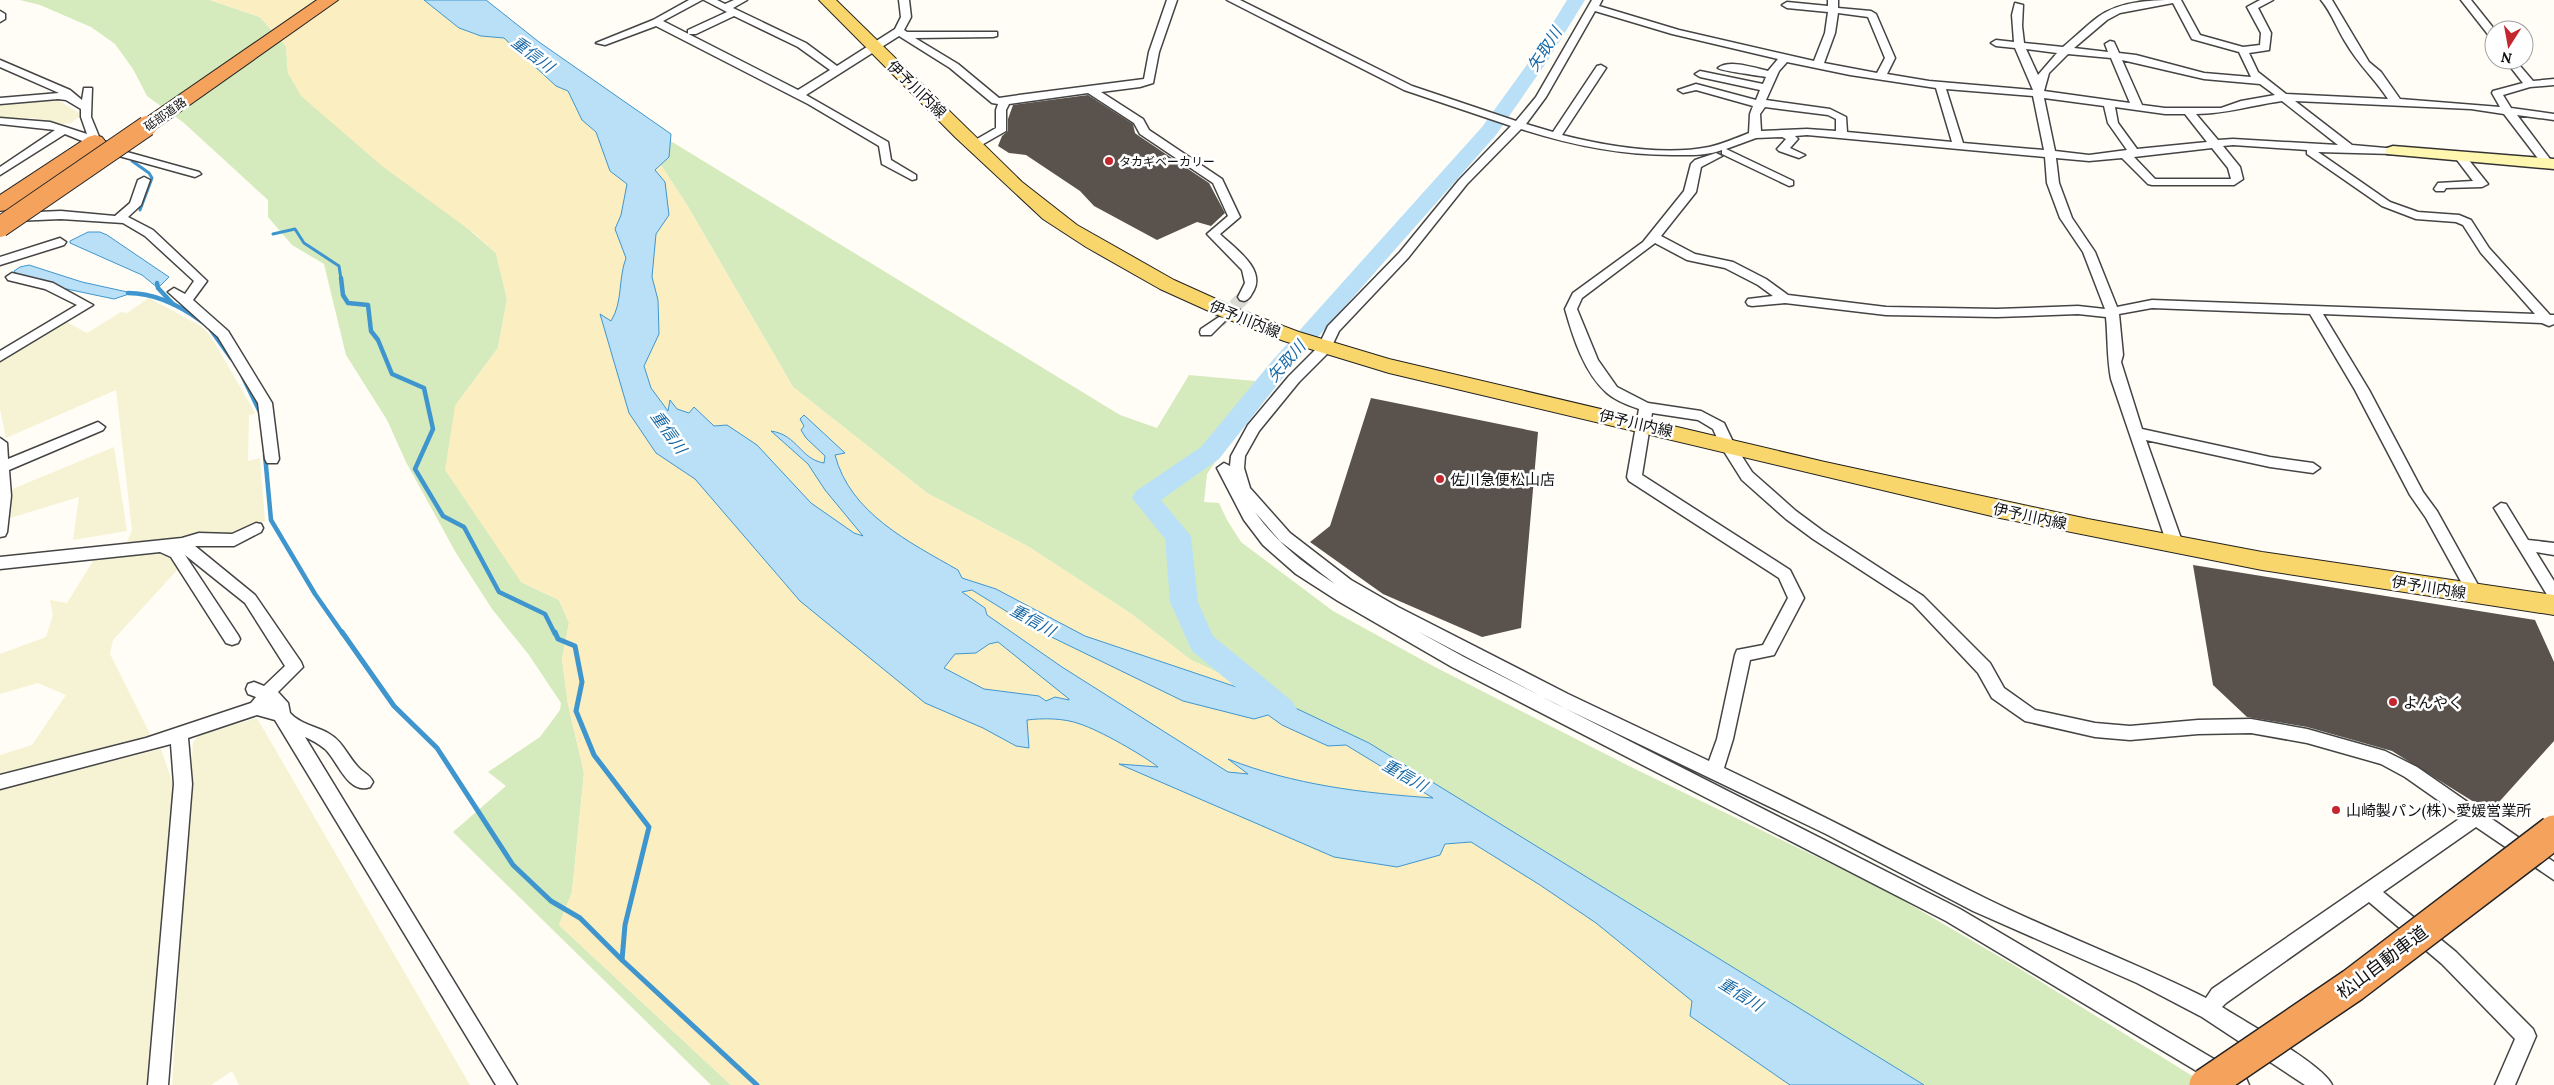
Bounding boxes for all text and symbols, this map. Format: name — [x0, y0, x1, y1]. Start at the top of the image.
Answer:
north arrow — [2484, 20, 2534, 70]
water label: 矢取川 — [1523, 22, 1567, 75]
water label: 重信川 — [508, 32, 560, 78]
text: N — [2499, 48, 2514, 68]
street label: 伊予川内線 — [883, 56, 951, 122]
street label: 砥部道路 — [141, 94, 189, 134]
place label: タカギベーカリー — [1119, 154, 1215, 169]
marker: タカギベーカリー — [1103, 155, 1115, 167]
street label: 伊予川内線 — [1207, 296, 1283, 342]
water label: 矢取川 — [1263, 335, 1311, 386]
street label: 伊予川内線 — [1597, 405, 1675, 441]
water label: 重信川 — [647, 407, 692, 459]
place label: 佐川急便松山店 — [1450, 470, 1555, 489]
marker: 佐川急便松山店 — [1434, 473, 1446, 485]
street label: 伊予川内線 — [1991, 499, 2069, 533]
street label: 伊予川内線 — [2390, 572, 2468, 602]
water label: 重信川 — [1007, 600, 1061, 641]
place label: よんやく — [2403, 693, 2463, 712]
marker: よんやく — [2387, 696, 2399, 708]
water label: 重信川 — [1379, 754, 1433, 797]
place label: 山崎製パン(株）愛媛営業所 — [2346, 801, 2531, 821]
marker: 山崎製パン(株）愛媛営業所 — [2330, 804, 2342, 816]
street label: 松山自動車道 — [2332, 920, 2432, 1004]
water label: 重信川 — [1715, 973, 1768, 1016]

